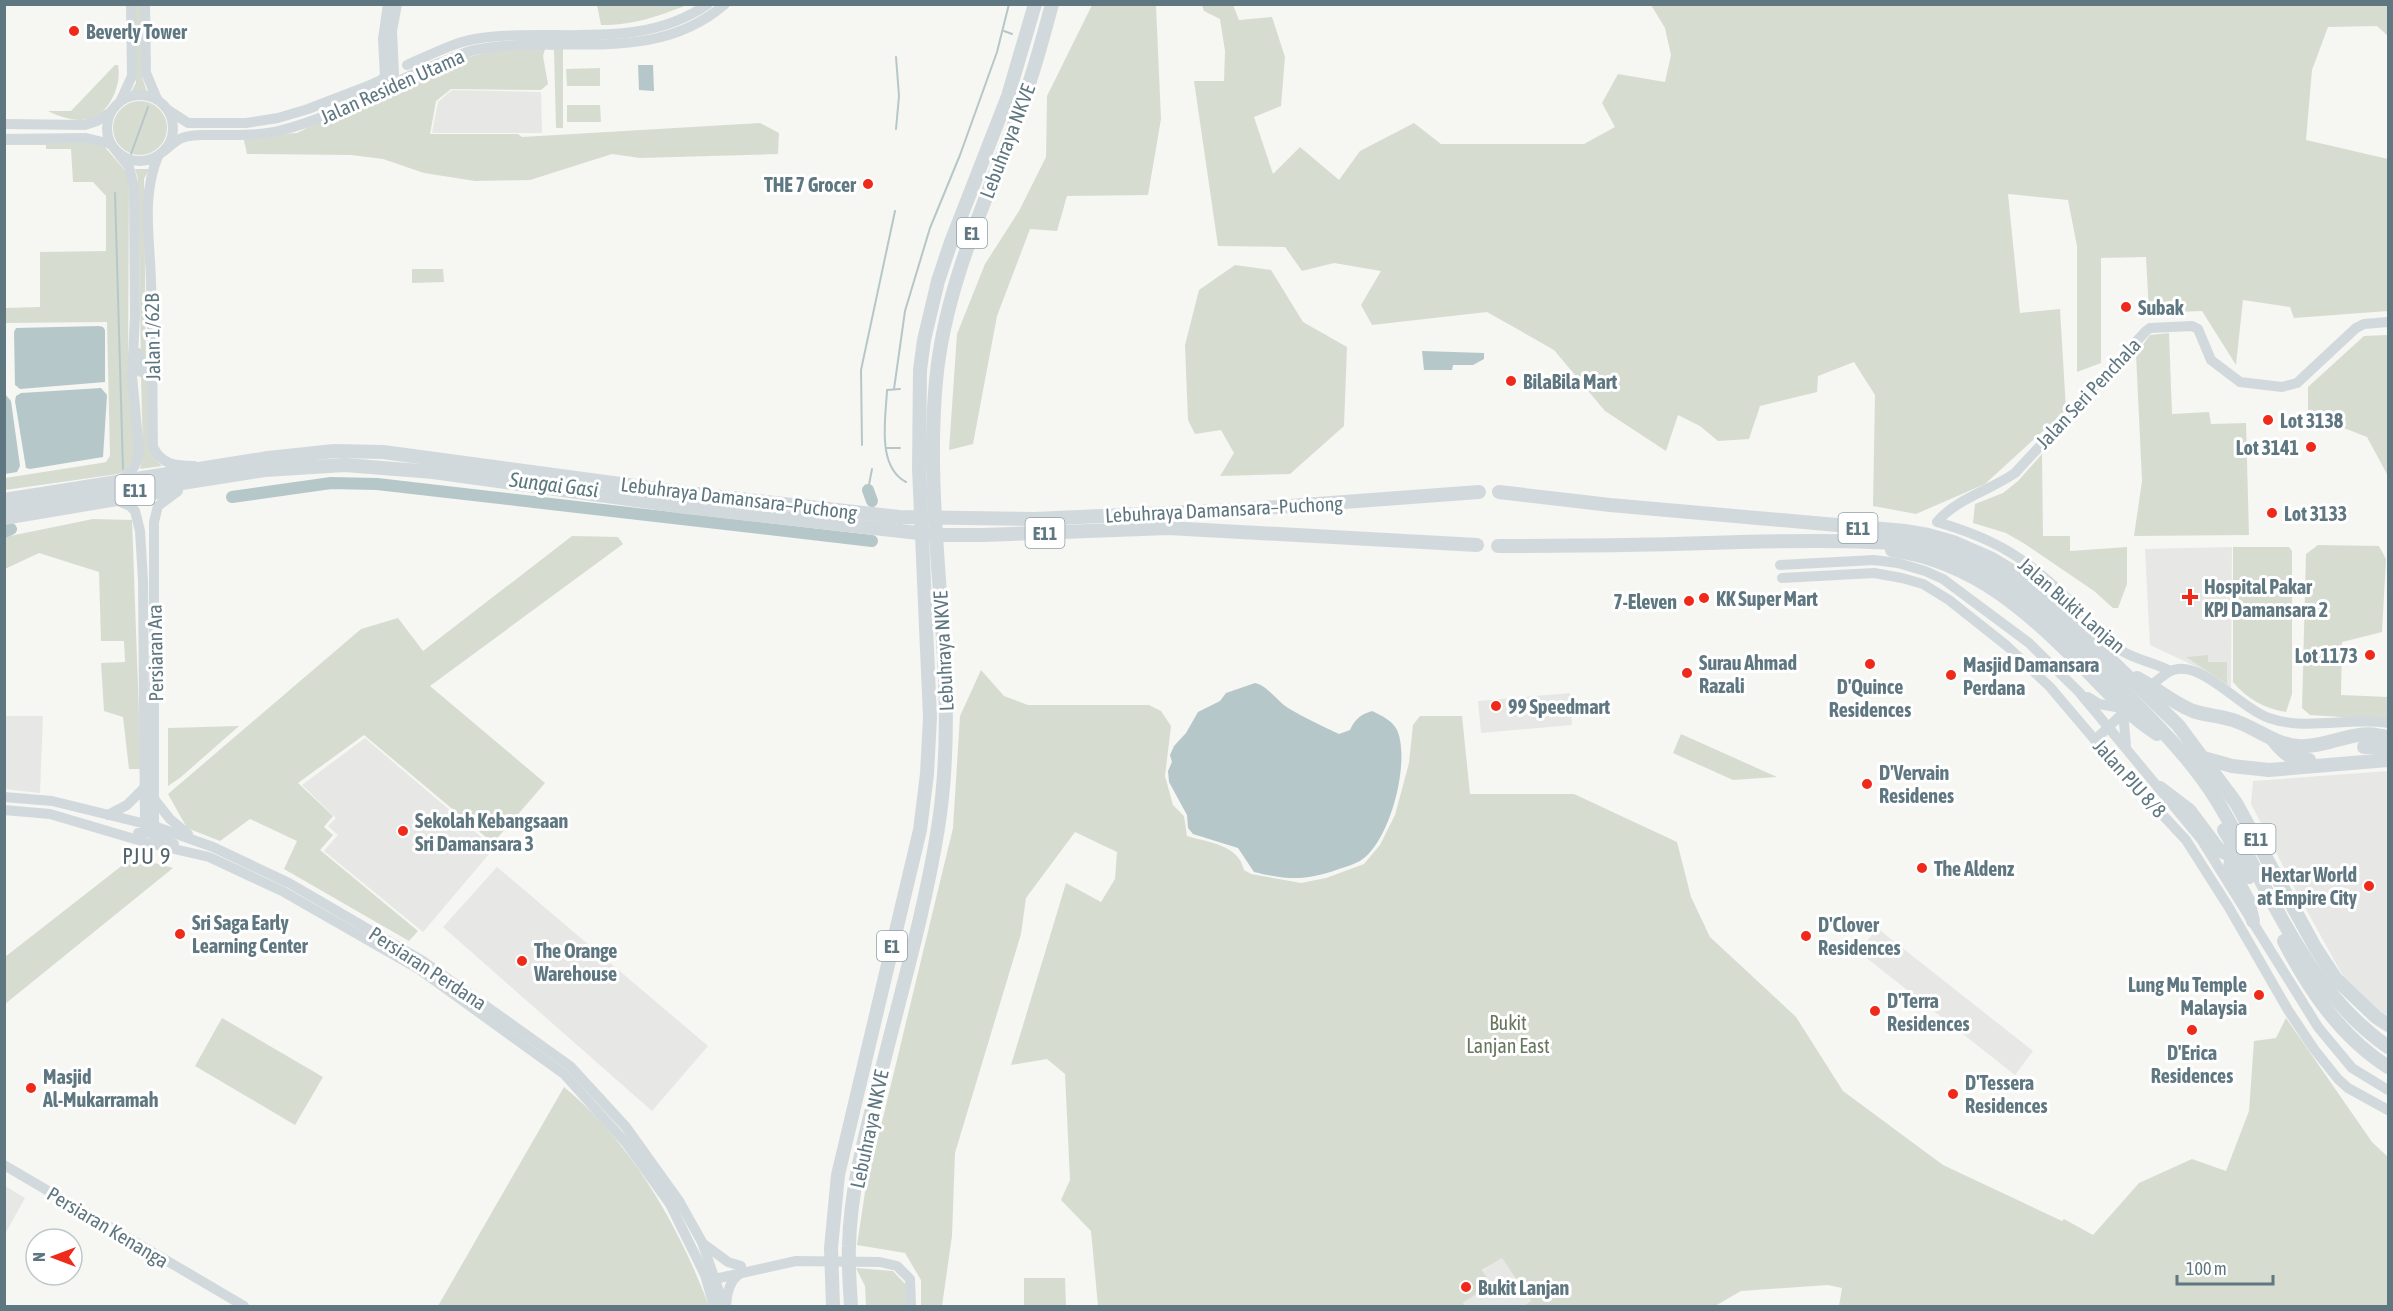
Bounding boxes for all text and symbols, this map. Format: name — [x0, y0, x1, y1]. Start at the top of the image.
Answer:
place label: Beverly Tower — [86, 20, 188, 43]
marker: Beverly Tower — [67, 24, 81, 38]
street label: Jalan Residen Utama — [317, 44, 467, 128]
street label: Lebuhraya NKVE — [975, 80, 1039, 201]
place label: THE 7 Grocer — [764, 173, 857, 196]
marker: THE 7 Grocer — [861, 177, 875, 191]
road number: E1 — [957, 218, 987, 248]
street label: Jalan 1/62B — [140, 293, 164, 381]
place label: Subak — [2138, 296, 2184, 319]
marker: Subak — [2119, 300, 2133, 314]
street label: Jalan Seri Penchala — [2031, 333, 2145, 453]
place label: BilaBila Mart — [1523, 370, 1617, 393]
marker: BilaBila Mart — [1504, 374, 1518, 388]
place label: Lot 3138 — [2280, 409, 2344, 432]
marker: Lot 3138 — [2261, 413, 2275, 427]
place label: Lot 3141 — [2236, 436, 2299, 459]
marker: Lot 3141 — [2304, 440, 2318, 454]
water label: Sungai Gasi — [507, 467, 600, 501]
street label: Lebuhraya Damansara–Puchong — [620, 472, 859, 524]
road number: E11 — [116, 475, 154, 505]
street label: Lebuhraya Damansara–Puchong — [1105, 491, 1344, 527]
place label: Lot 3133 — [2284, 502, 2347, 525]
marker: Lot 3133 — [2265, 506, 2279, 520]
road number: E11 — [1838, 513, 1878, 543]
road number: E11 — [1026, 518, 1064, 548]
street label: Jalan Bukit Lanjan — [2014, 553, 2130, 657]
place label: Hospital Pakar KPJ Damansara 2 — [2204, 575, 2328, 621]
place label: KK Super Mart — [1716, 587, 1818, 610]
marker: Hospital Pakar KPJ Damansara 2 — [2181, 588, 2199, 606]
street label: Lebuhraya NKVE — [928, 590, 958, 712]
place label: 7-Eleven — [1613, 590, 1677, 613]
marker: KK Super Mart — [1697, 591, 1711, 605]
marker: 7-Eleven — [1682, 594, 1696, 608]
street label: Persiaran Ara — [143, 604, 167, 702]
place label: Lot 1173 — [2295, 644, 2358, 667]
marker: Lot 1173 — [2363, 648, 2377, 662]
place label: Surau Ahmad Razali — [1699, 651, 1797, 697]
place label: Masjid Damansara Perdana — [1963, 653, 2099, 699]
marker: D'Quince Residences — [1863, 657, 1877, 671]
marker: Surau Ahmad Razali — [1680, 666, 1694, 680]
marker: Masjid Damansara Perdana — [1944, 668, 1958, 682]
place label: D'Quince Residences — [1829, 675, 1911, 721]
place label: 99 Speedmart — [1508, 695, 1610, 718]
marker: 99 Speedmart — [1489, 699, 1503, 713]
street label: Jalan PJU 8/8 — [2089, 734, 2171, 822]
place label: D'Vervain Residenes — [1879, 761, 1954, 807]
marker: D'Vervain Residenes — [1860, 777, 1874, 791]
place label: Sekolah Kebangsaan Sri Damansara 3 — [415, 809, 568, 855]
marker: Sekolah Kebangsaan Sri Damansara 3 — [396, 824, 410, 838]
road number: E11 — [2236, 824, 2276, 854]
district label: PJU 9 — [122, 843, 172, 869]
place label: The Aldenz — [1934, 857, 2015, 880]
marker: The Aldenz — [1915, 861, 1929, 875]
place label: Hextar World at Empire City — [2257, 863, 2358, 909]
marker: Hextar World at Empire City — [2362, 879, 2376, 893]
place label: Sri Saga Early Learning Center — [192, 911, 309, 957]
place label: D'Clover Residences — [1818, 913, 1901, 959]
street label: Persiaran Perdana — [365, 922, 491, 1014]
marker: Sri Saga Early Learning Center — [173, 927, 187, 941]
marker: D'Clover Residences — [1799, 929, 1813, 943]
road number: E1 — [877, 931, 907, 961]
place label: The Orange Warehouse — [533, 939, 617, 985]
marker: The Orange Warehouse — [515, 954, 529, 968]
place label: Lung Mu Temple Malaysia — [2128, 973, 2247, 1019]
marker: Lung Mu Temple Malaysia — [2252, 988, 2266, 1002]
place label: D'Terra Residences — [1887, 989, 1970, 1035]
marker: D'Terra Residences — [1868, 1004, 1882, 1018]
park label: Bukit Lanjan East — [1466, 1011, 1550, 1057]
marker: D'Erica Residences — [2185, 1023, 2199, 1037]
place label: D'Erica Residences — [2151, 1041, 2233, 1087]
place label: Masjid Al-Mukarramah — [42, 1065, 158, 1111]
street label: Lebuhraya NKVE — [845, 1067, 893, 1190]
place label: D'Tessera Residences — [1965, 1071, 2048, 1117]
marker: Masjid Al-Mukarramah — [24, 1081, 38, 1095]
marker: D'Tessera Residences — [1946, 1087, 1960, 1101]
street label: Persiaran Kenanga — [43, 1182, 173, 1272]
north arrow — [24, 1227, 84, 1287]
scale bar — [2177, 1248, 2273, 1286]
text: N — [30, 1252, 48, 1262]
text: 100 m — [2186, 1258, 2227, 1279]
place label: Bukit Lanjan — [1478, 1276, 1569, 1299]
marker: Bukit Lanjan — [1459, 1280, 1473, 1294]

